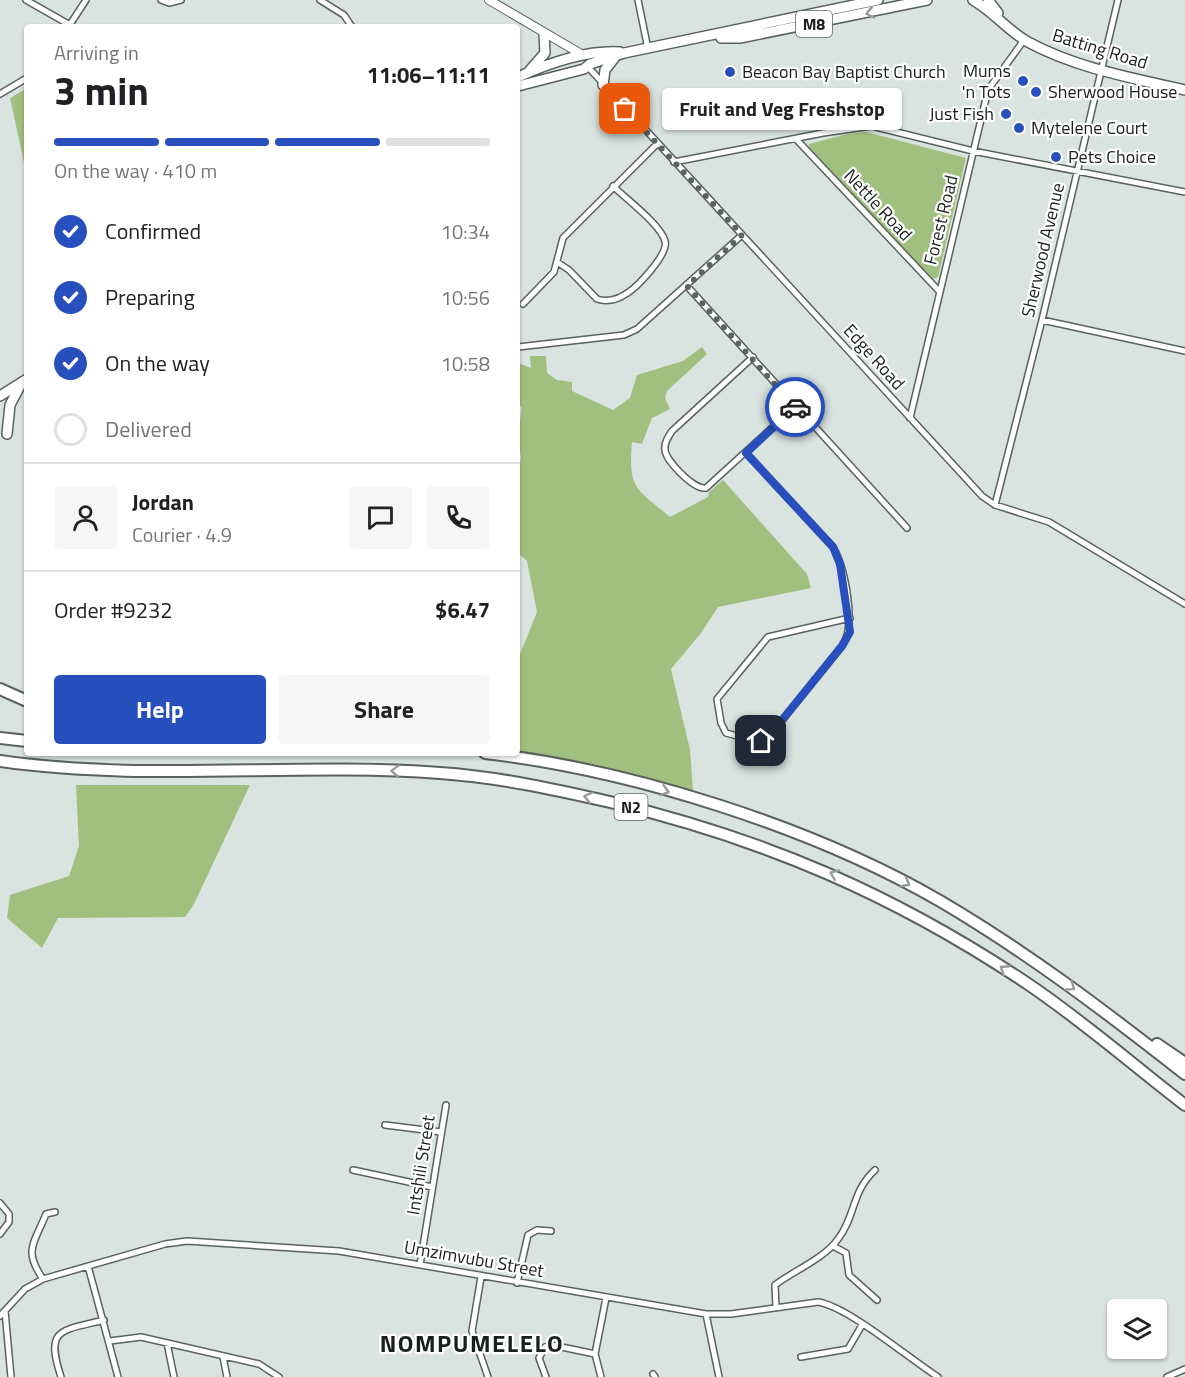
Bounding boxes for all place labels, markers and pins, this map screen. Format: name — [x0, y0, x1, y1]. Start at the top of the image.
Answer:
place label: Mums 'n Tots — [962, 57, 1011, 105]
place label: Beacon Bay Baptist Church — [742, 58, 946, 85]
marker: Beacon Bay Baptist Church — [723, 65, 737, 79]
marker: Mums 'n Tots — [1016, 74, 1030, 88]
place label: Sherwood House — [1048, 78, 1177, 105]
pin — [599, 83, 650, 134]
marker: Sherwood House — [1029, 85, 1043, 99]
callout: Fruit and Veg Freshstop — [661, 88, 901, 130]
place label: Just Fish — [929, 100, 994, 127]
marker: Just Fish — [999, 107, 1013, 121]
place label: Mytelene Court — [1031, 114, 1148, 141]
marker: Mytelene Court — [1012, 121, 1026, 135]
place label: Pets Choice — [1068, 143, 1156, 170]
marker: Pets Choice — [1049, 150, 1063, 164]
pin — [735, 715, 786, 766]

